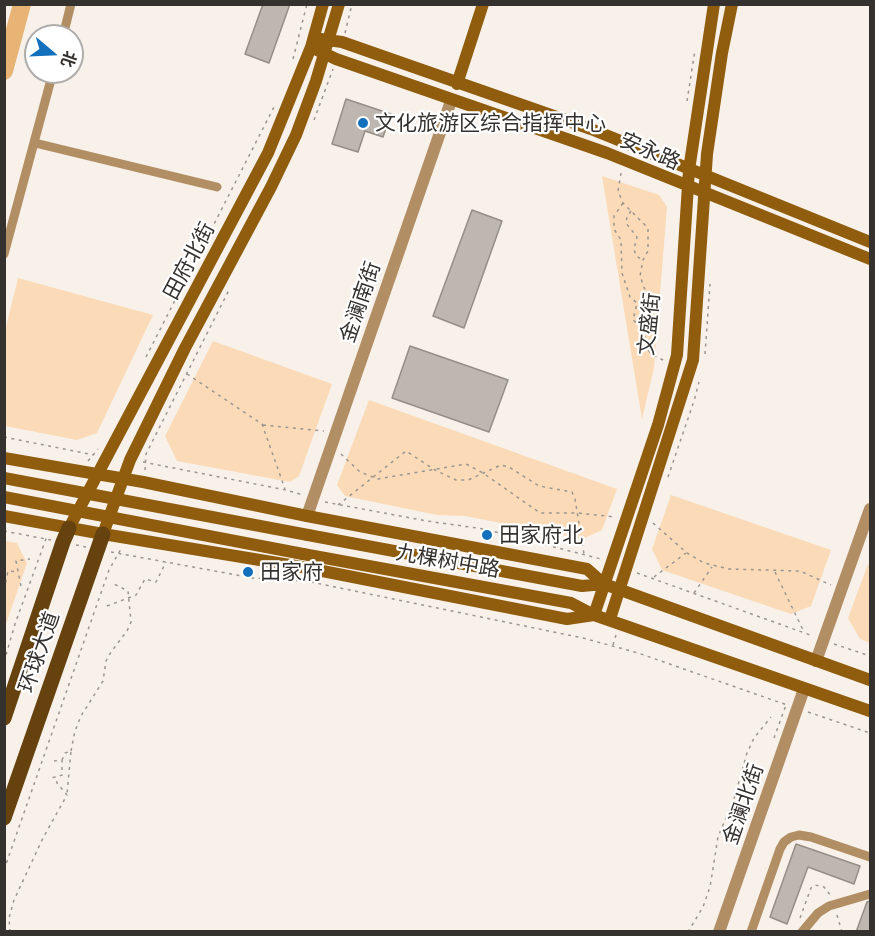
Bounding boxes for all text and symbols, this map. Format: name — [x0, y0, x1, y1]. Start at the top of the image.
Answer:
north arrow — [24, 24, 84, 84]
text: 北 — [58, 49, 81, 70]
place label: 文化旅游区综合指挥中心 — [375, 110, 606, 136]
marker: 文化旅游区综合指挥中心 — [356, 116, 370, 130]
street label: 安永路 — [616, 127, 684, 175]
street label: 田府北街 — [158, 218, 220, 304]
street label: 金澜南街 — [334, 258, 386, 346]
street label: 文盛街 — [633, 291, 665, 357]
place label: 田家府北 — [499, 522, 583, 548]
marker: 田家府北 — [480, 528, 494, 542]
street label: 九棵树中路 — [394, 539, 502, 583]
place label: 田家府 — [260, 559, 323, 585]
marker: 田家府 — [241, 565, 255, 579]
street label: 环球大道 — [13, 608, 65, 696]
street label: 金澜北街 — [717, 760, 769, 848]

